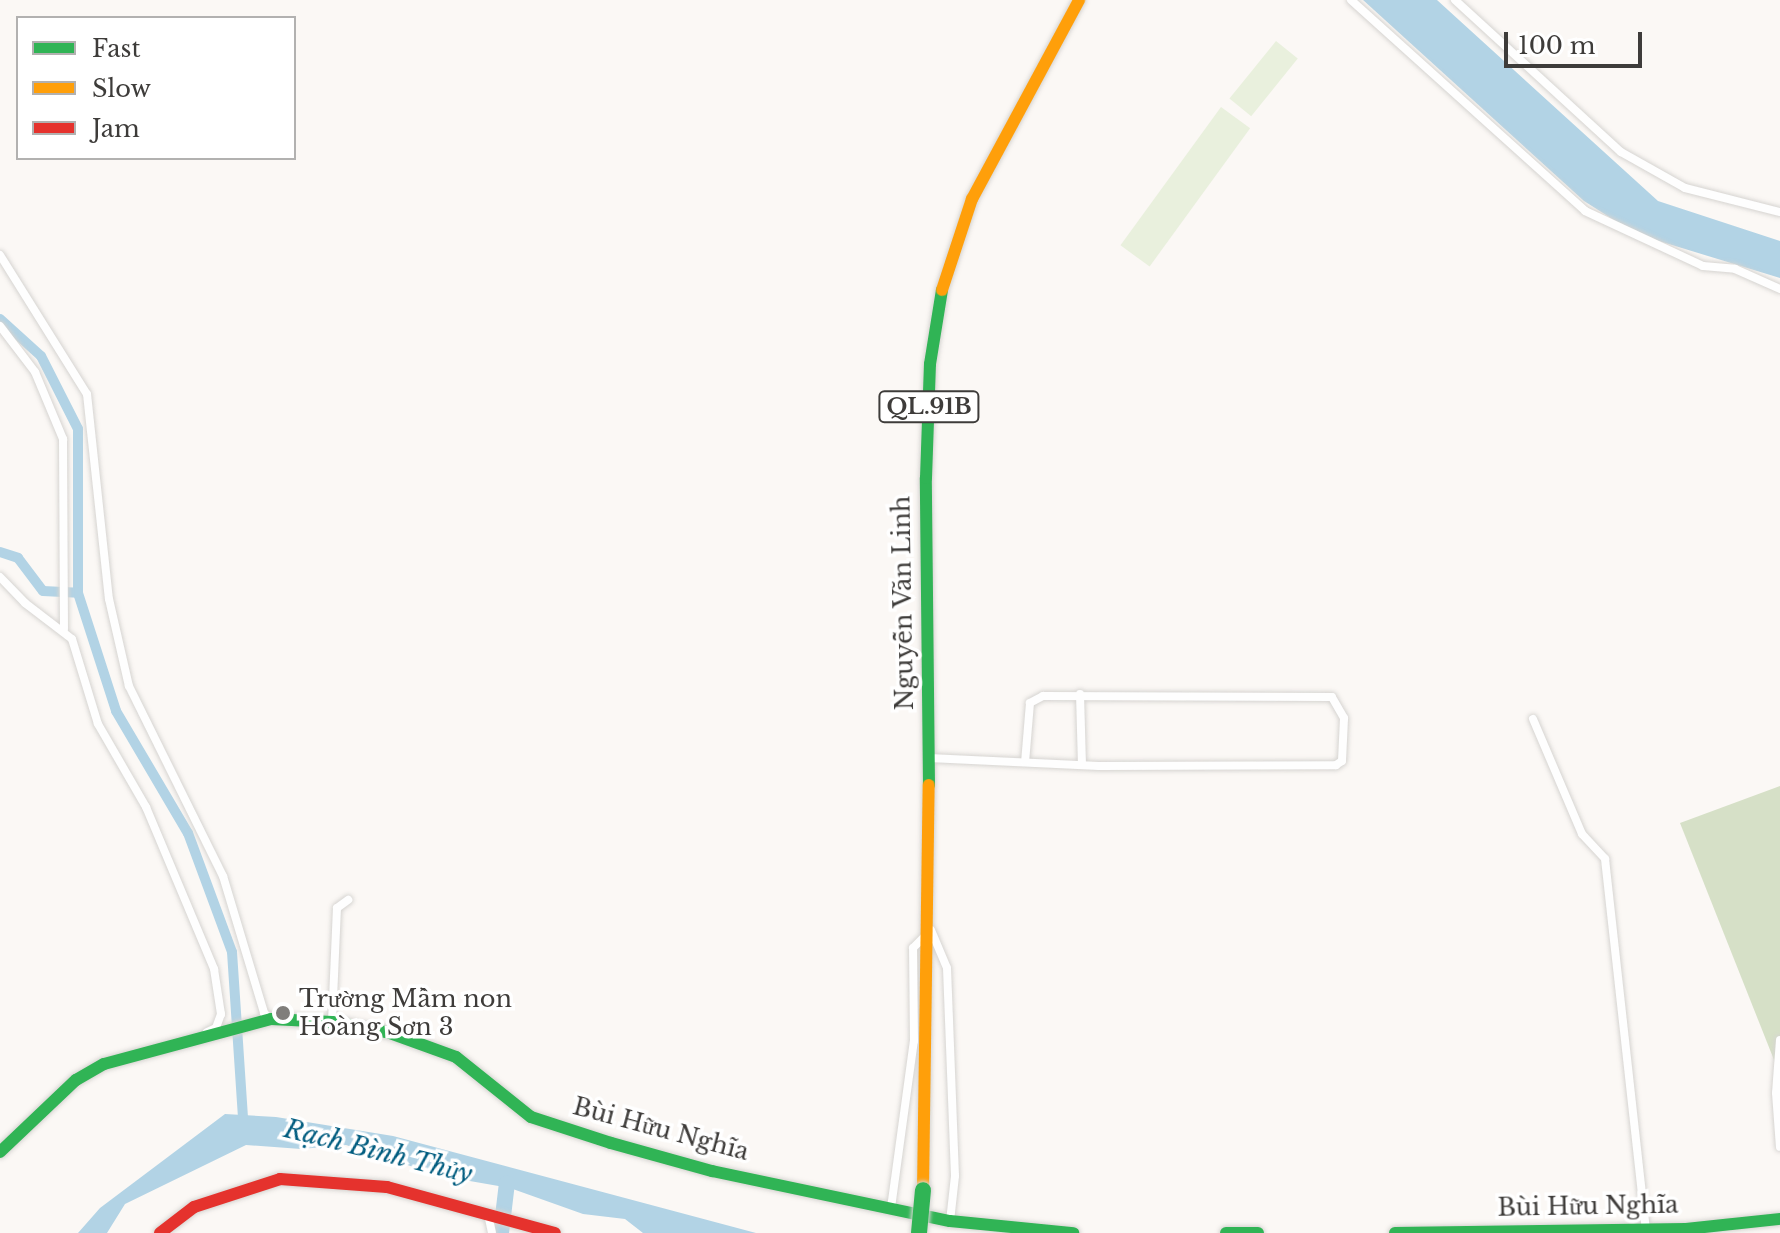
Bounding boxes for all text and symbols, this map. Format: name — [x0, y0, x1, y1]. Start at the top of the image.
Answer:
legend — [16, 16, 296, 160]
scale bar — [1508, 16, 1646, 66]
text: 100 m — [1518, 31, 1596, 60]
text: Fast — [92, 34, 140, 63]
text: Slow — [92, 74, 151, 103]
text: Jam — [92, 114, 140, 143]
road number: QL.91B — [877, 389, 981, 425]
street label: Nguyễn Văn Linh — [887, 495, 919, 711]
place label: Trường Mầm non Hoàng Sơn 3 — [299, 985, 512, 1041]
marker: Trường Mầm non Hoàng Sơn 3 — [274, 1004, 292, 1022]
street label: Bùi Hữu Nghĩa — [570, 1092, 752, 1166]
water label: Rạch Bình Thủy — [280, 1113, 476, 1191]
street label: Bùi Hữu Nghĩa — [1497, 1190, 1679, 1222]

